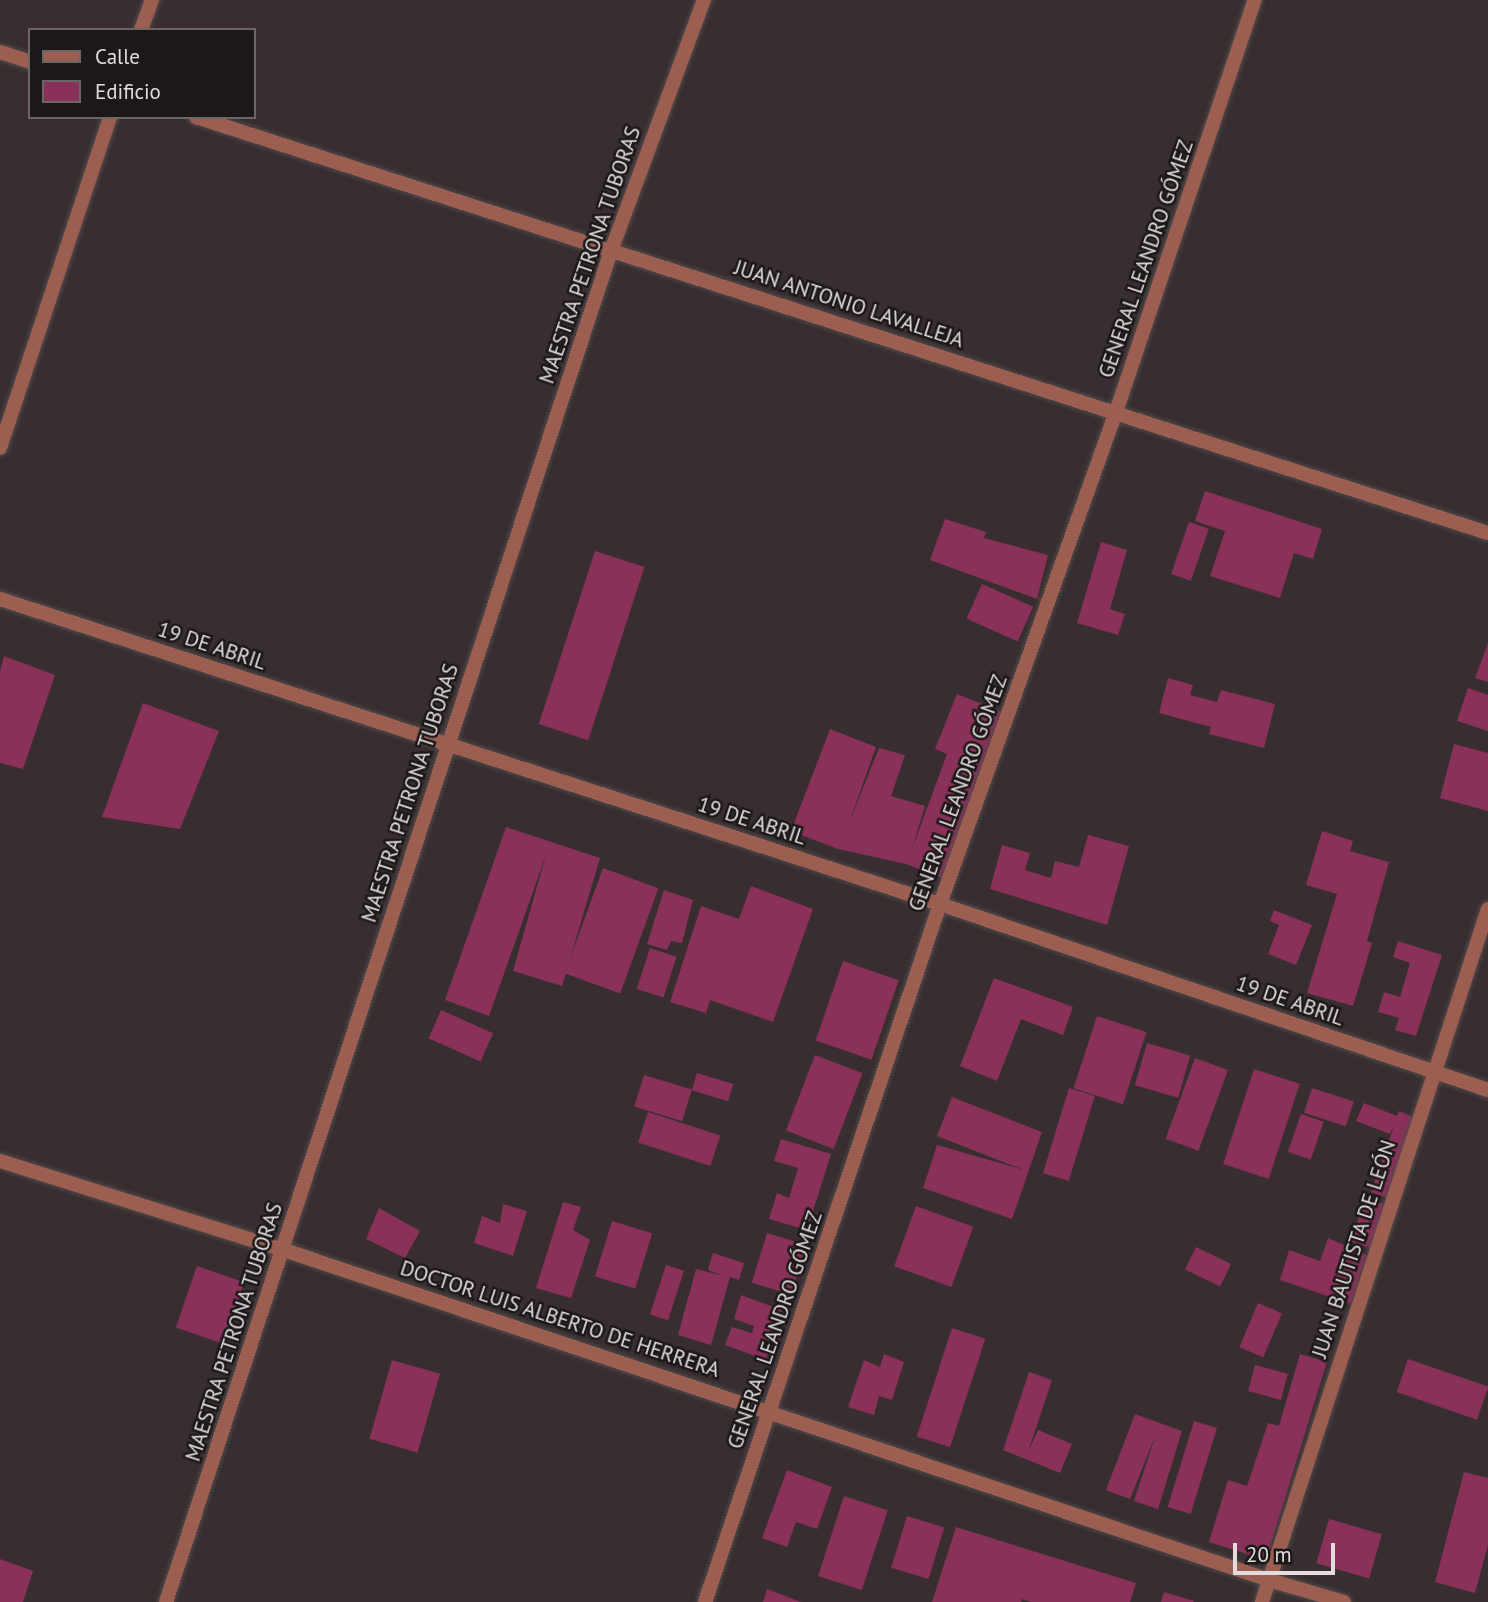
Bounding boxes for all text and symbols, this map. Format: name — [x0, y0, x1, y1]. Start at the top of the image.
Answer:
legend — [28, 28, 256, 119]
text: Calle — [95, 43, 140, 70]
text: Edificio — [95, 78, 161, 105]
street label: MAESTRA PETRONA TUBORAS — [534, 122, 646, 388]
street label: GENERAL LEANDRO GÓMEZ — [1093, 136, 1199, 382]
street label: JUAN ANTONIO LAVALLEJA — [731, 255, 967, 353]
street label: 19 DE ABRIL — [154, 617, 270, 675]
street label: MAESTRA PETRONA TUBORAS — [356, 659, 464, 927]
street label: GENERAL LEANDRO GÓMEZ — [903, 671, 1013, 915]
street label: 19 DE ABRIL — [694, 792, 810, 850]
street label: 19 DE ABRIL — [1232, 971, 1348, 1031]
street label: JUAN BAUTISTA DE LEÓN — [1307, 1137, 1401, 1361]
street label: MAESTRA PETRONA TUBORAS — [180, 1198, 288, 1466]
street label: GENERAL LEANDRO GÓMEZ — [722, 1207, 828, 1453]
street label: DOCTOR LUIS ALBERTO DE HERRERA — [397, 1255, 723, 1383]
scale bar — [1236, 1528, 1338, 1572]
text: 20 m — [1246, 1541, 1292, 1568]

